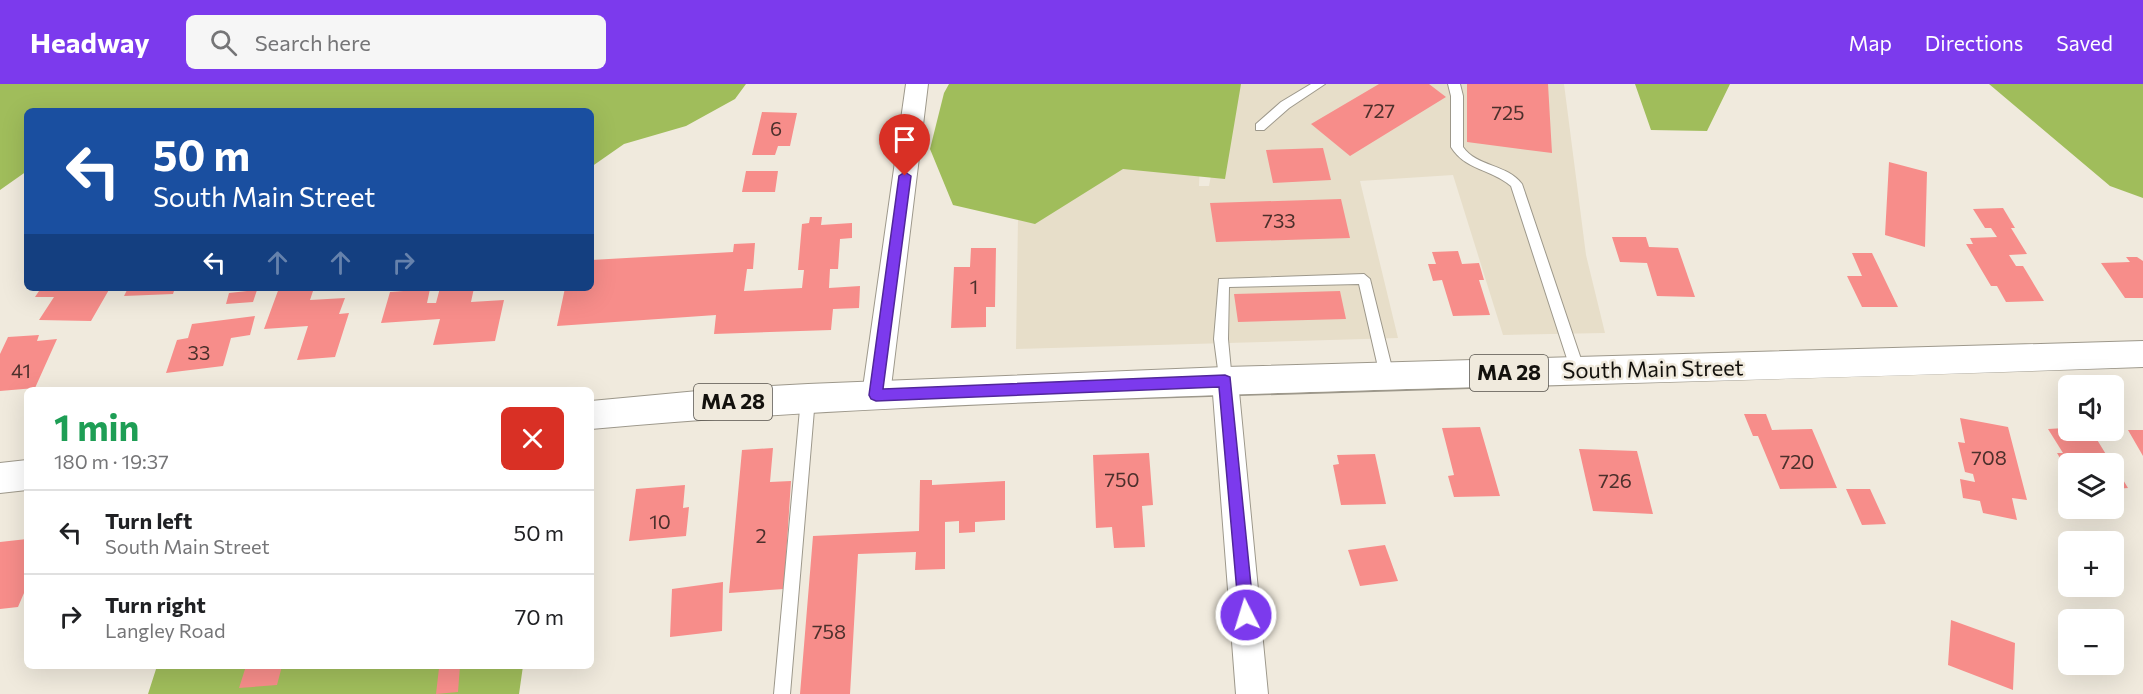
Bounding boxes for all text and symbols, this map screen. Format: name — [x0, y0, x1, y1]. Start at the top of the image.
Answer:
search box — [186, 15, 606, 69]
text: Headway — [30, 25, 150, 59]
icon: search — [207, 26, 240, 59]
text: Search here — [255, 29, 371, 56]
text: Map — [1849, 30, 1892, 55]
text: Directions — [1925, 30, 2023, 55]
text: Saved — [2056, 30, 2113, 55]
house number: 727 — [1363, 98, 1395, 122]
house number: 725 — [1491, 100, 1525, 124]
pin — [879, 114, 930, 176]
house number: 6 — [770, 116, 782, 140]
icon: arrive — [888, 123, 921, 156]
text: 50 m — [153, 128, 250, 180]
icon: left — [54, 132, 132, 210]
text: South Main Street — [153, 180, 375, 213]
house number: 733 — [1262, 208, 1296, 232]
icon: left — [198, 246, 231, 279]
icon: ahead — [261, 246, 294, 279]
icon: ahead — [324, 246, 357, 279]
icon: right — [387, 246, 420, 279]
house number: 1 — [970, 274, 978, 298]
house number: 33 — [188, 340, 210, 364]
street label: South Main Street — [1562, 353, 1744, 384]
road number: MA 28 — [1470, 355, 1548, 391]
house number: 41 — [11, 358, 31, 382]
map controls — [2058, 375, 2124, 675]
button: sound — [2058, 375, 2124, 441]
road number: MA 28 — [694, 384, 772, 420]
text: 1 min — [54, 404, 139, 448]
button: close — [501, 407, 564, 470]
house number: 708 — [1971, 445, 2007, 469]
text: 180 m · 19:37 — [54, 449, 169, 473]
house number: 720 — [1780, 449, 1814, 473]
button: layers — [2058, 453, 2124, 519]
house number: 750 — [1104, 467, 1140, 491]
house number: 726 — [1598, 468, 1632, 492]
text: Turn left — [105, 507, 192, 534]
house number: 10 — [649, 509, 671, 533]
icon: left — [54, 516, 87, 549]
text: 50 m — [514, 519, 564, 546]
house number: 2 — [755, 523, 767, 547]
button: + — [2058, 531, 2124, 597]
text: South Main Street — [105, 534, 270, 558]
position arrow — [1214, 583, 1278, 647]
text: Turn right — [105, 591, 206, 618]
icon: right — [54, 600, 87, 633]
text: 70 m — [515, 603, 564, 630]
button: − — [2058, 609, 2124, 675]
text: Langley Road — [105, 618, 225, 642]
house number: 758 — [812, 619, 846, 643]

